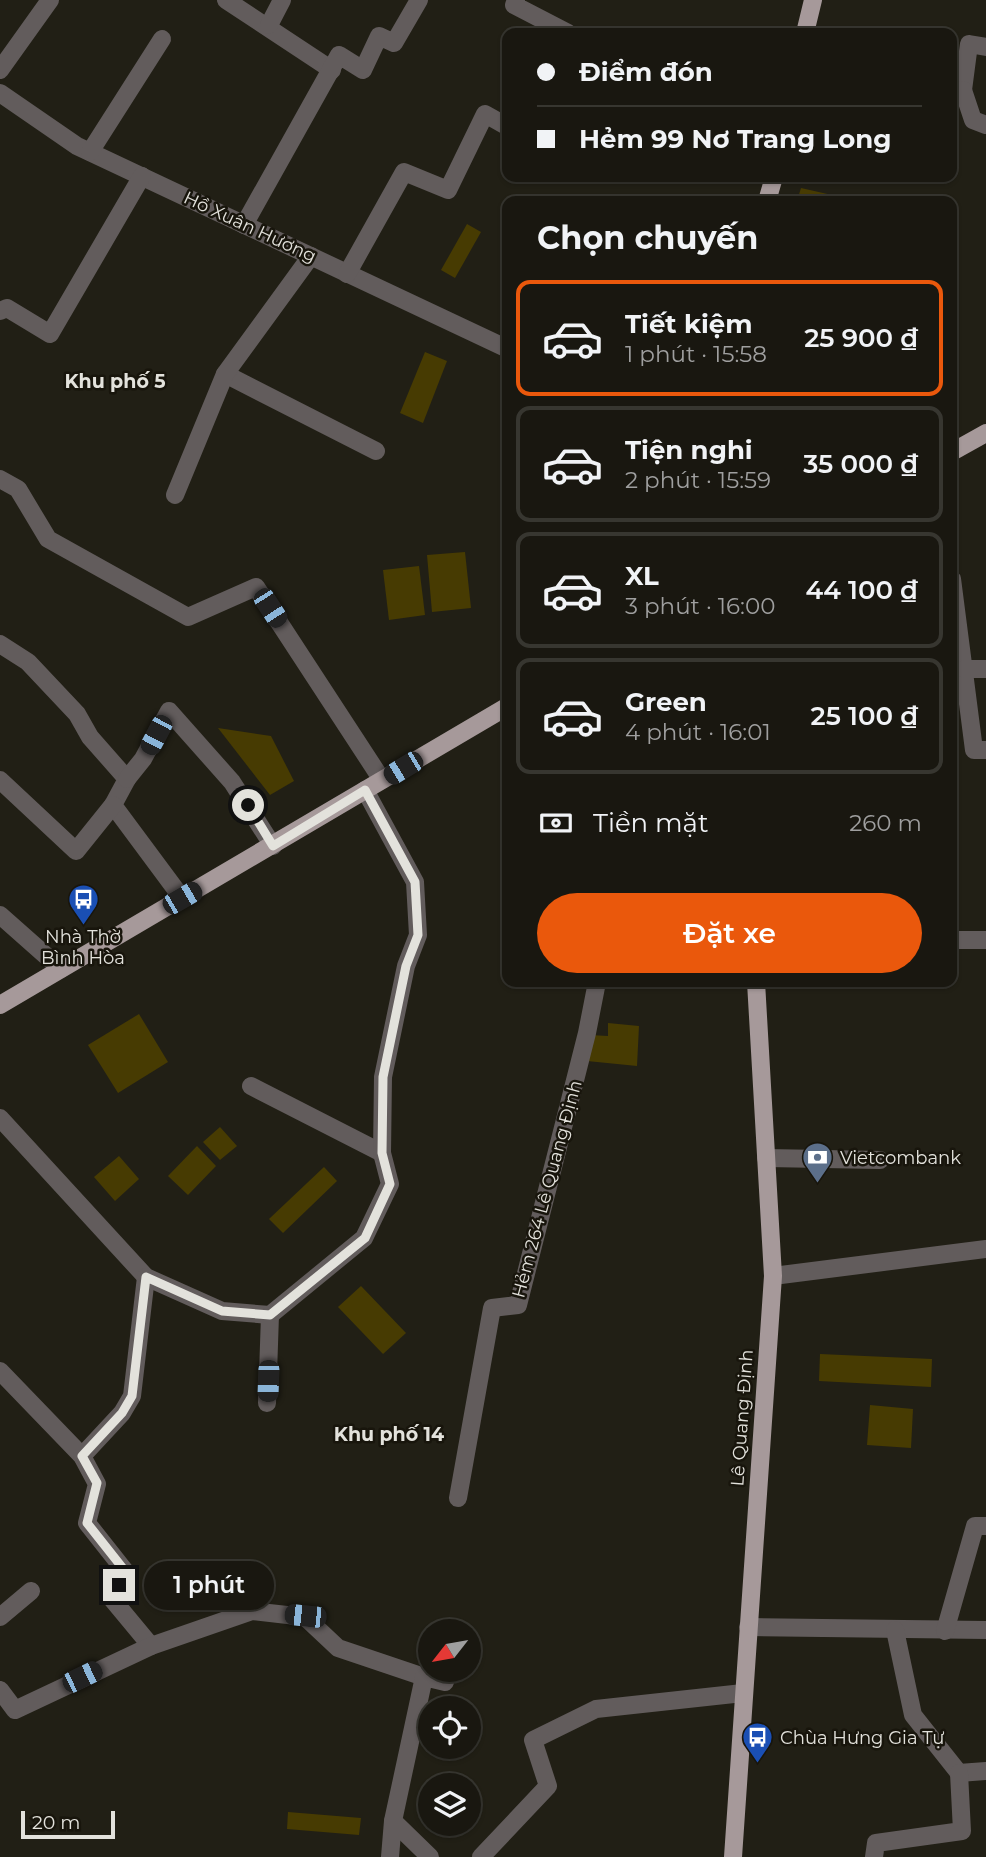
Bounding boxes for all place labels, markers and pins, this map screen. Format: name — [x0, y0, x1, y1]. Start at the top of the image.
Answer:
bus stop icon: Nhà Thờ Bình Hòa — [66, 882, 100, 926]
place label: Nhà Thờ Bình Hòa — [41, 926, 125, 969]
bank icon: Vietcombank — [800, 1141, 834, 1185]
place label: Vietcombank — [840, 1147, 961, 1169]
bus stop icon: Chùa Hưng Gia Tự — [740, 1721, 774, 1765]
place label: Chùa Hưng Gia Tự — [780, 1727, 945, 1749]

